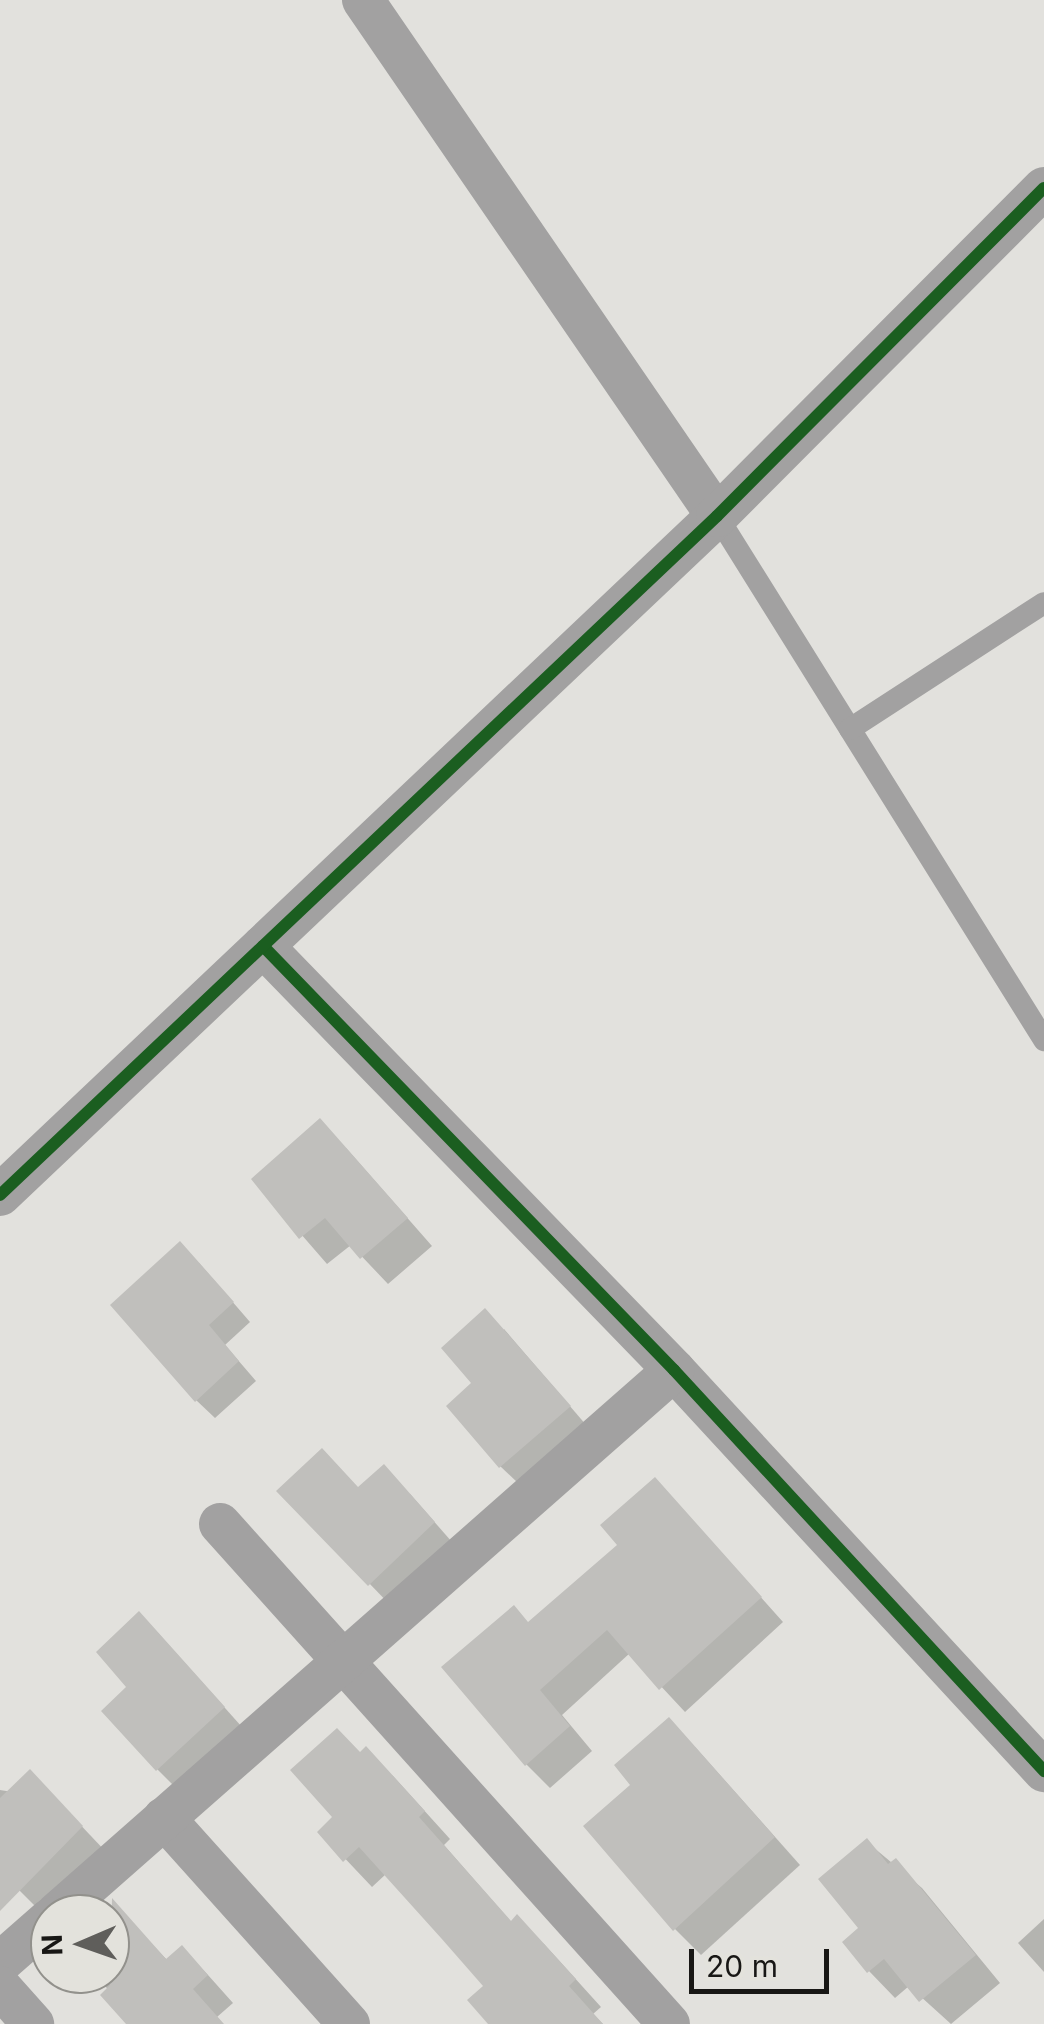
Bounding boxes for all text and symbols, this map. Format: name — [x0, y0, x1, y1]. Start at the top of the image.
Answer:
north arrow — [30, 1894, 130, 1994]
scale bar — [694, 1929, 834, 1991]
text: N — [35, 1934, 69, 1956]
text: 20 m — [706, 1948, 778, 1984]

